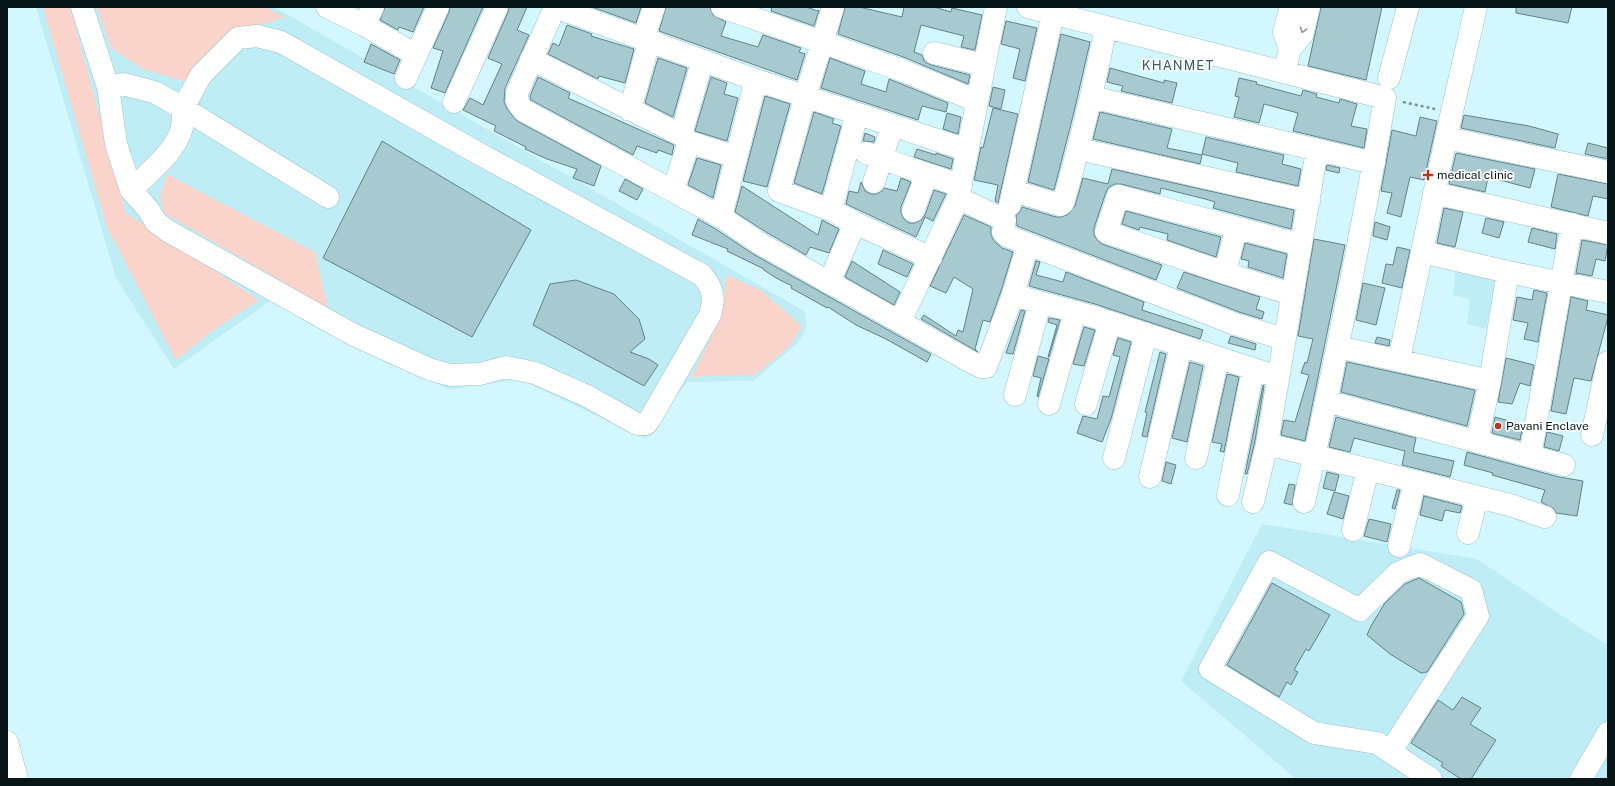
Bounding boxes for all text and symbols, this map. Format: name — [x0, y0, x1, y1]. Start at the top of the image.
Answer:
one-way arrow — [1299, 26, 1308, 33]
district label: KHANMET — [1142, 58, 1214, 73]
place label: medical clinic — [1437, 168, 1513, 182]
marker: medical clinic — [1422, 169, 1434, 181]
place label: Pavani Enclave — [1506, 419, 1589, 433]
marker: Pavani Enclave — [1493, 421, 1503, 431]

